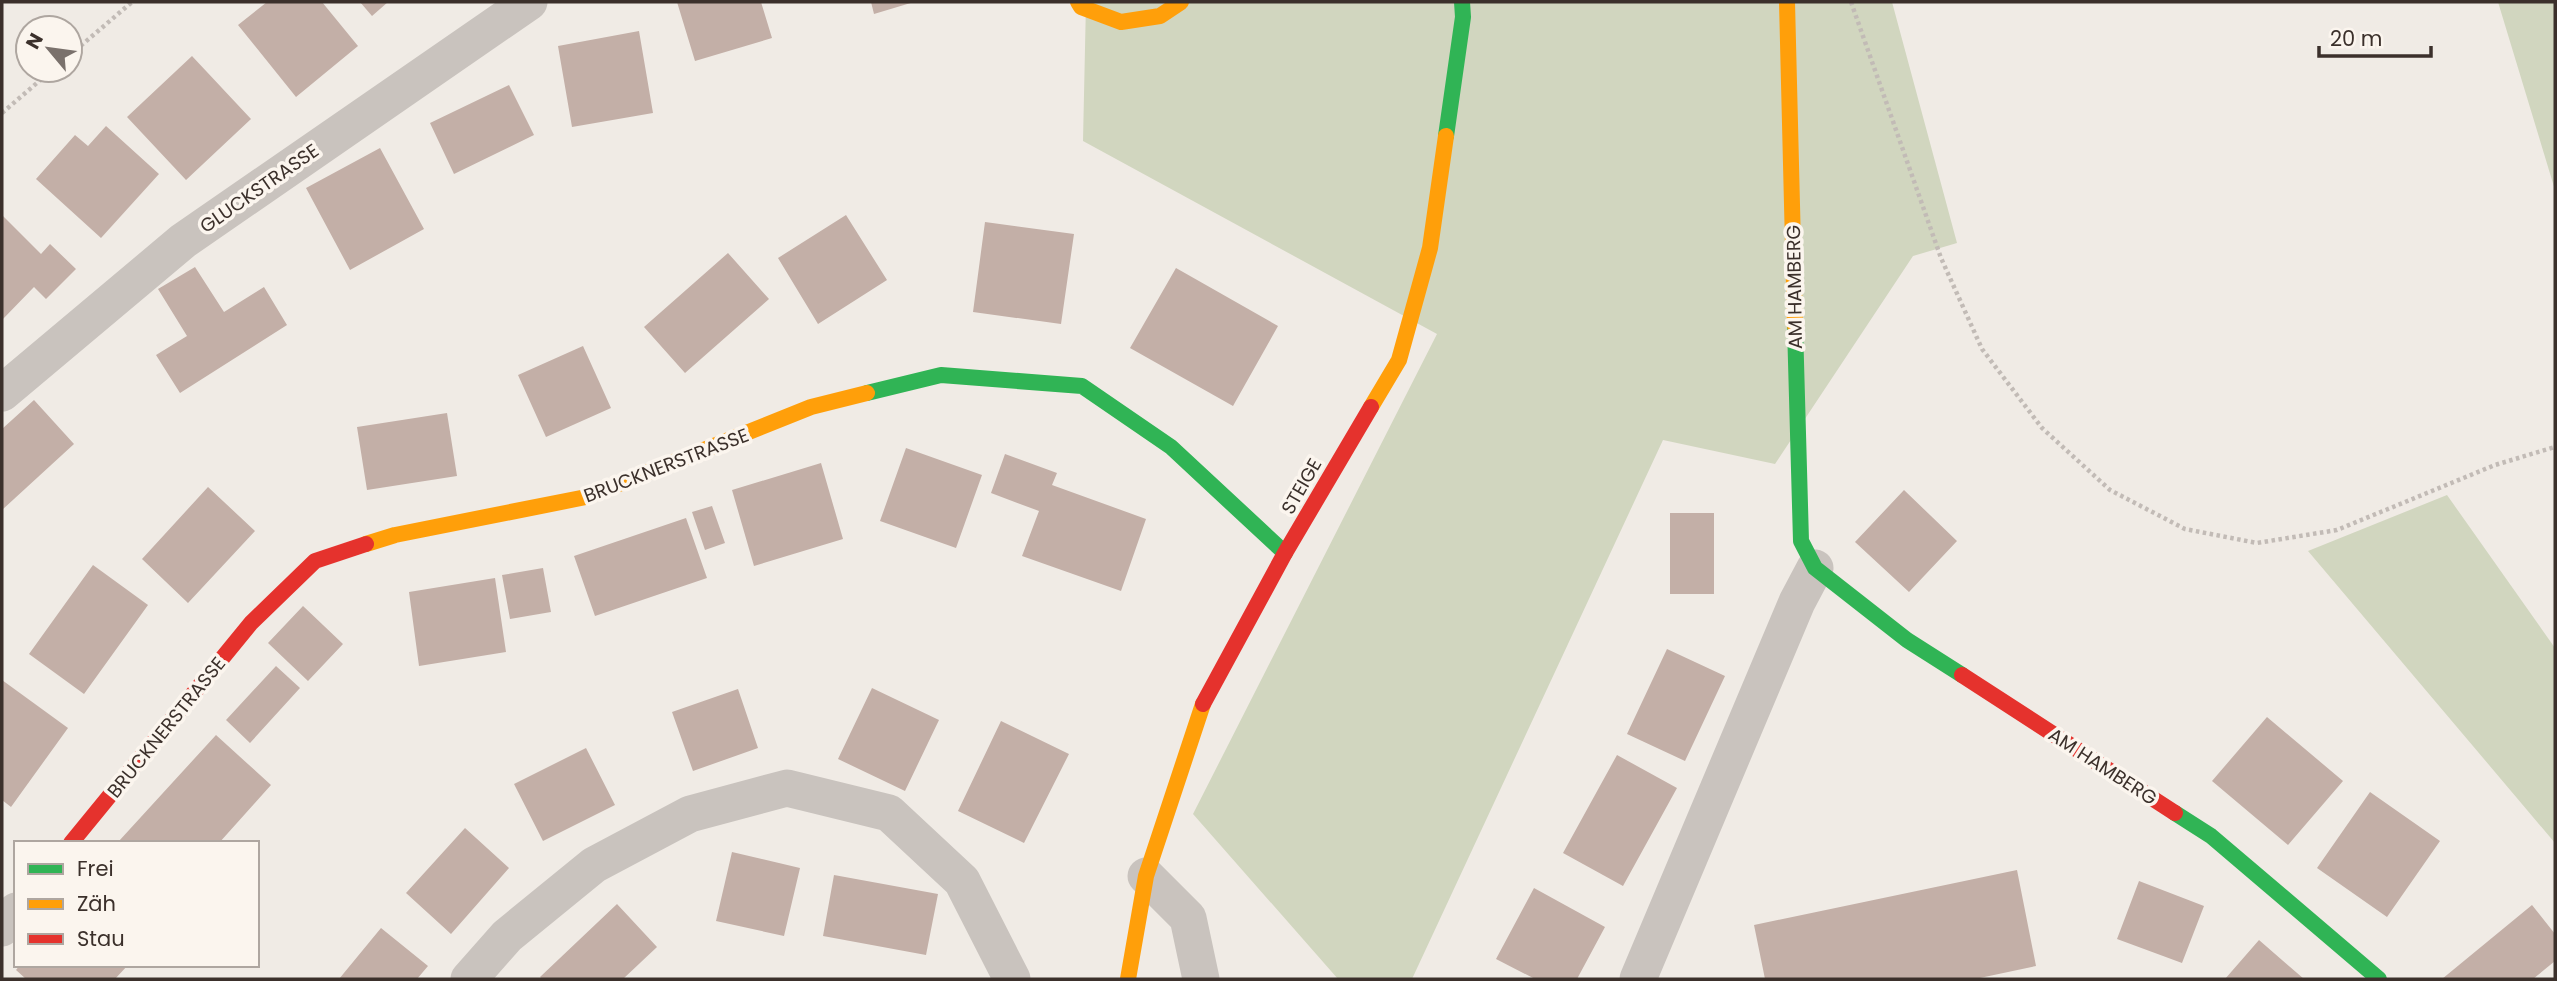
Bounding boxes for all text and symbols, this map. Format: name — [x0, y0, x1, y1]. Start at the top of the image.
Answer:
north arrow — [14, 14, 84, 84]
scale bar — [2319, 14, 2431, 58]
text: 20 m — [2330, 24, 2383, 53]
text: N — [19, 28, 50, 54]
street label: GLUCKSTRASSE — [194, 137, 324, 240]
street label: AM HAMBERG — [1780, 225, 1809, 349]
street label: BRUCKNERSTRASSE — [580, 422, 753, 509]
street label: STEIGE — [1275, 453, 1328, 519]
street label: BRUCKNERSTRASSE — [101, 651, 232, 804]
street label: AM HAMBERG — [2043, 721, 2162, 812]
legend — [14, 841, 259, 967]
text: Frei — [77, 854, 114, 883]
text: Zäh — [77, 889, 116, 918]
text: Stau — [77, 924, 125, 953]

